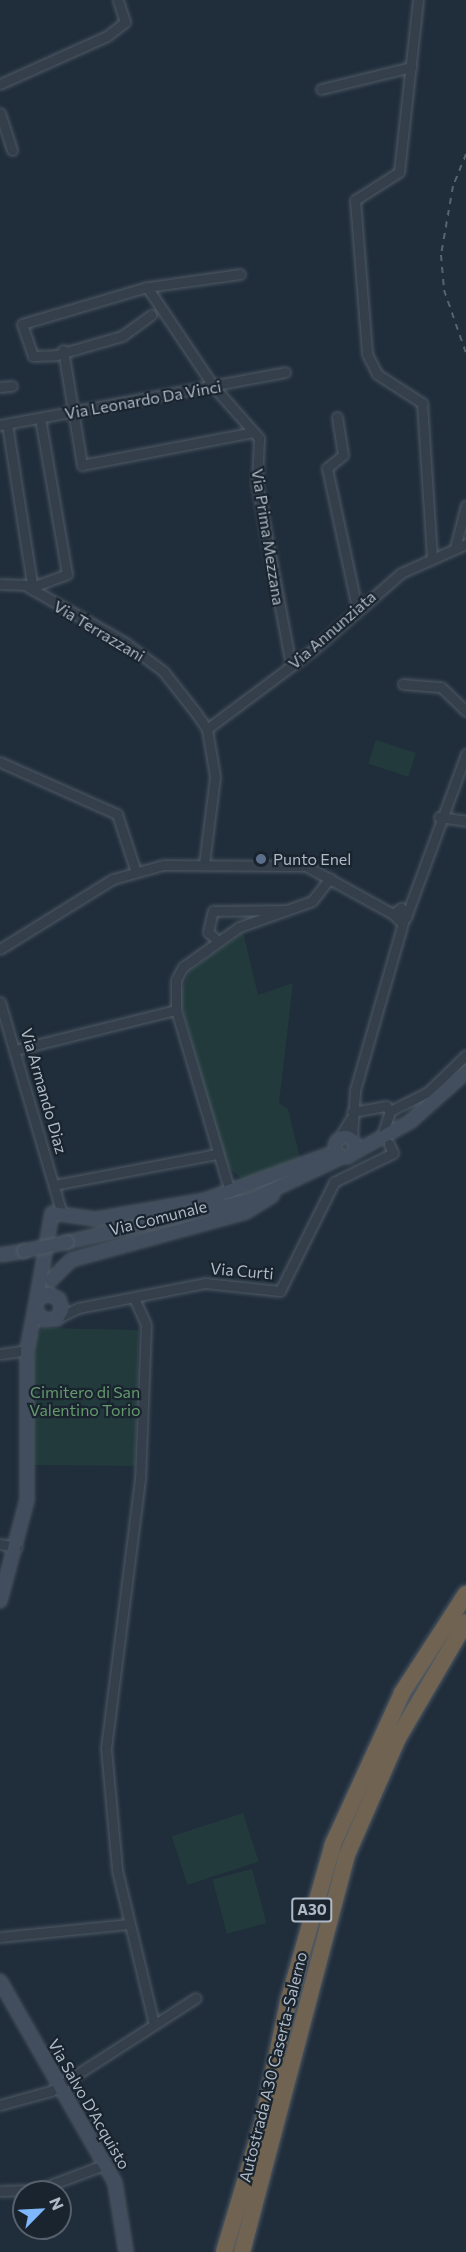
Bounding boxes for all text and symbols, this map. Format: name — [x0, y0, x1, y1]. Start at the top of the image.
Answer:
street label: Via Leonardo Da Vinci — [63, 377, 223, 423]
street label: Via Prima Mezzana — [248, 467, 288, 607]
street label: Via Annunziata — [284, 587, 380, 673]
street label: Via Terrazzani — [50, 596, 148, 666]
place label: Punto Enel — [273, 849, 351, 869]
marker: Punto Enel — [254, 852, 268, 866]
street label: Via Armando Diaz — [17, 1026, 71, 1156]
street label: Via Comunale — [107, 1197, 209, 1239]
street label: Via Curti — [210, 1259, 274, 1283]
park label: Cimitero di San Valentino Torio — [29, 1382, 141, 1420]
road number: A30 — [291, 1898, 333, 1922]
street label: Autostrada A30 Caserta-Salerno — [235, 1950, 311, 2184]
street label: Via Salvo D'Acquisto — [44, 2035, 134, 2173]
north arrow — [12, 2180, 72, 2240]
text: N — [46, 2194, 68, 2213]

